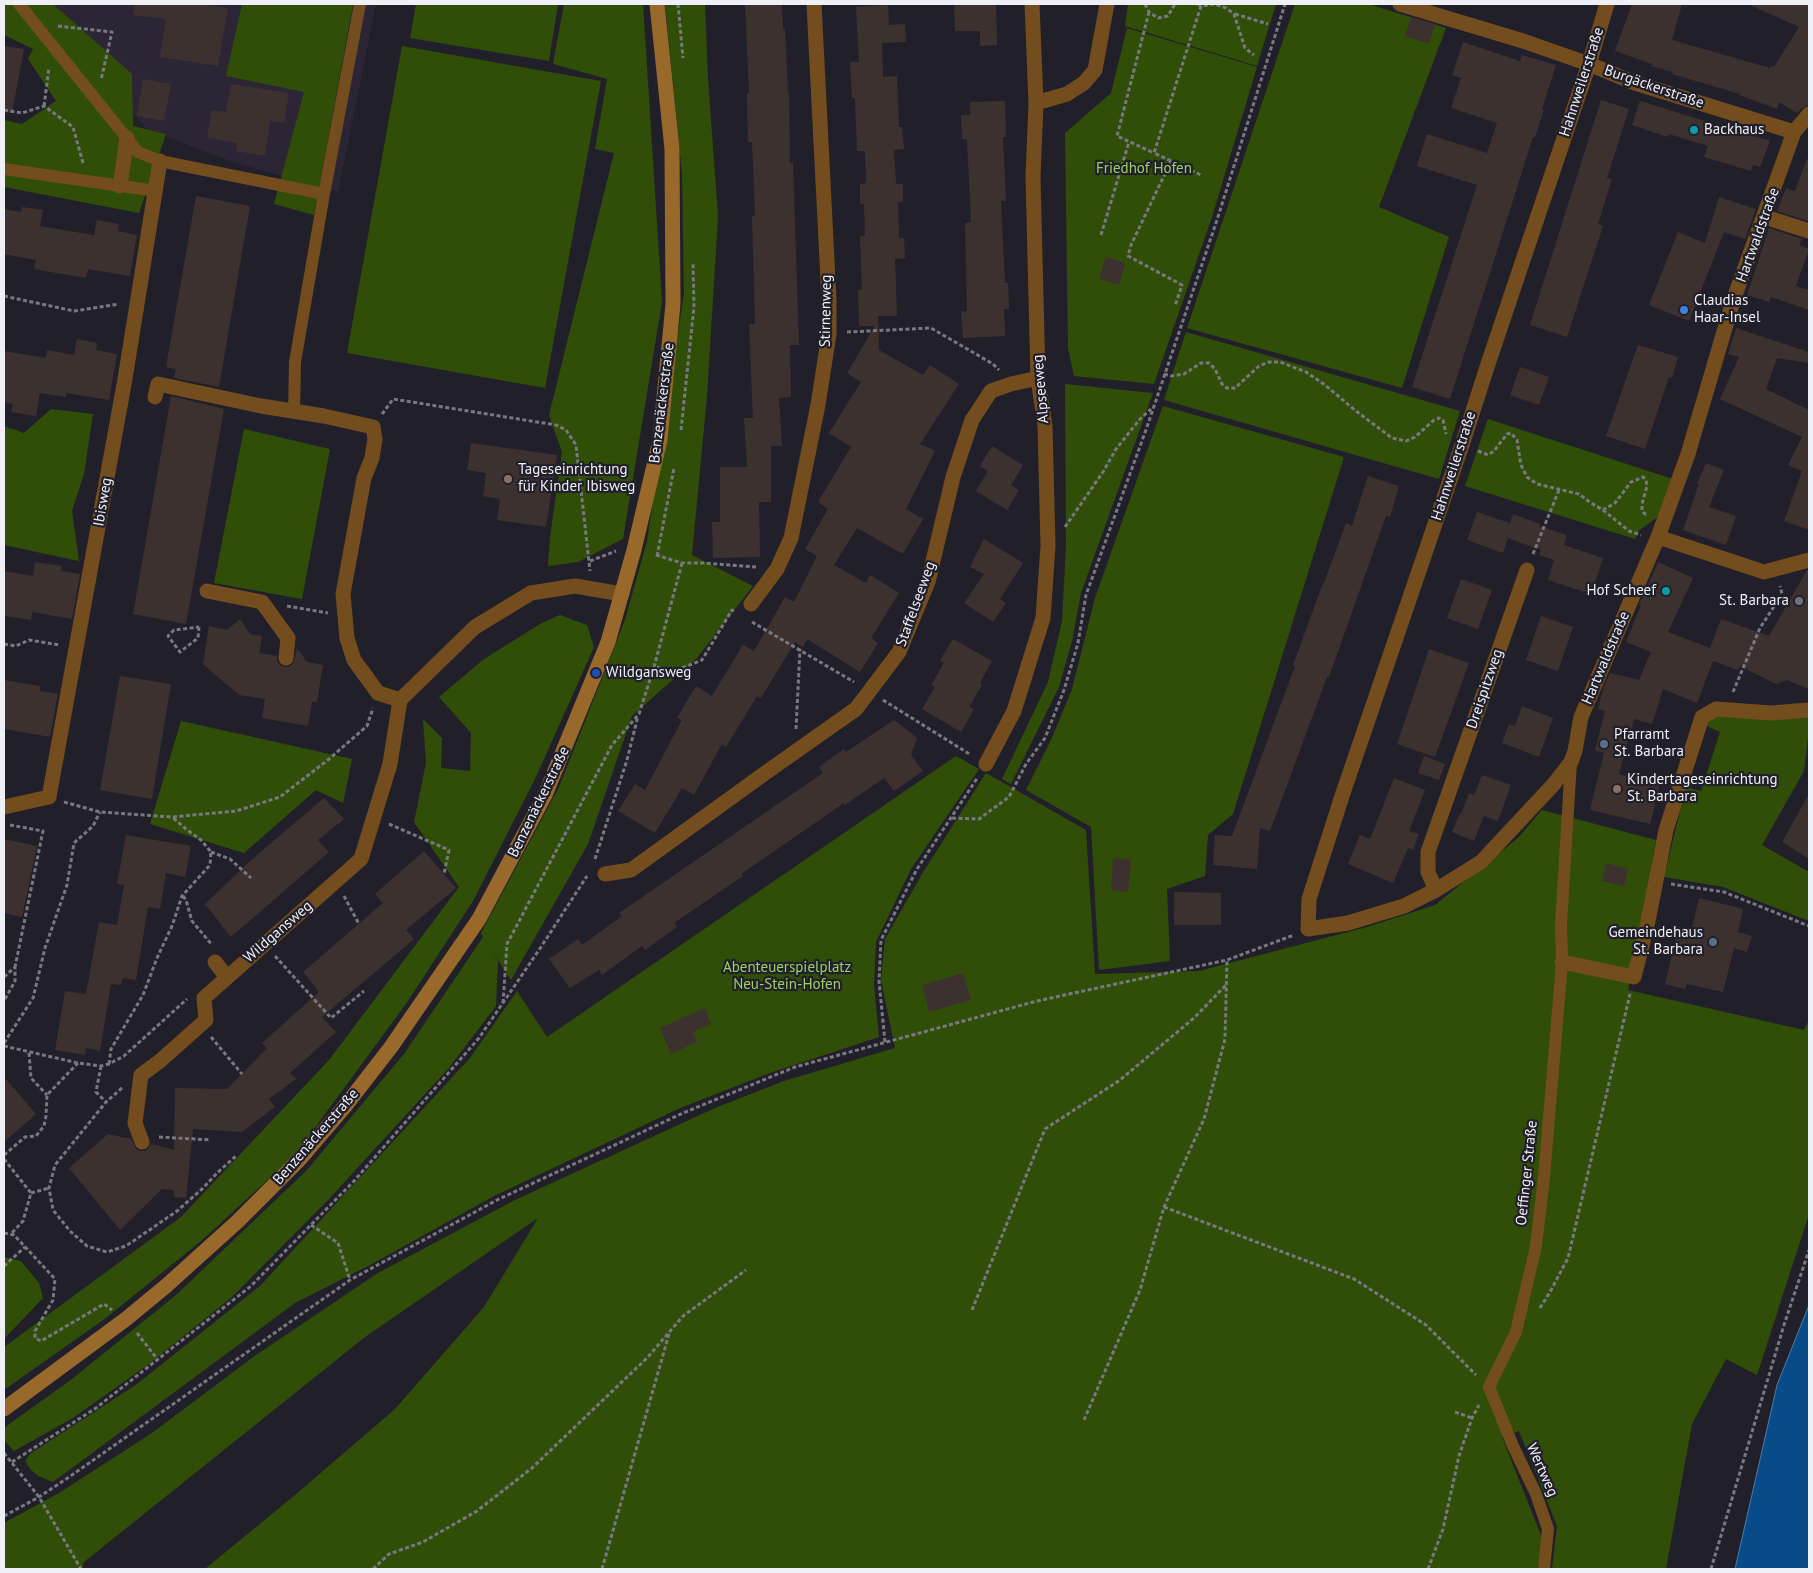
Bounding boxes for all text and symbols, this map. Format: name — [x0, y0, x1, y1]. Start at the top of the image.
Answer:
street label: Hahnweilerstraße — [1556, 25, 1608, 139]
street label: Burgäckerstraße — [1602, 62, 1706, 112]
place label: Backhaus — [1704, 121, 1764, 139]
marker: Backhaus — [1688, 124, 1700, 136]
park label: Friedhof Hofen — [1096, 160, 1192, 178]
street label: Hartwaldstraße — [1733, 185, 1783, 285]
street label: Stirnenweg — [816, 275, 836, 347]
place label: Claudias Haar-Insel — [1694, 292, 1760, 327]
marker: Claudias Haar-Insel — [1678, 304, 1690, 316]
street label: Benzenäckerstraße — [646, 342, 678, 464]
street label: Alpseeweg — [1029, 354, 1053, 424]
street label: Hahnweilerstraße — [1428, 409, 1480, 523]
place label: Tageseinrichtung für Kinder Ibisweg — [518, 461, 635, 496]
marker: Tageseinrichtung für Kinder Ibisweg — [502, 473, 514, 485]
street label: Ibisweg — [90, 476, 116, 528]
street label: Staffelseeweg — [892, 559, 940, 649]
place label: Hof Scheef — [1586, 582, 1656, 600]
marker: Hof Scheef — [1660, 585, 1672, 597]
place label: St. Barbara — [1719, 592, 1789, 610]
marker: St. Barbara — [1793, 595, 1805, 607]
street label: Hartwaldstraße — [1578, 609, 1634, 707]
street label: Dreispitzweg — [1463, 647, 1507, 731]
place label: Wildgansweg — [606, 664, 691, 682]
marker: Wildgansweg — [590, 667, 602, 679]
place label: Pfarramt St. Barbara — [1614, 726, 1684, 761]
marker: Pfarramt St. Barbara — [1598, 738, 1610, 750]
street label: Benzenäckerstraße — [504, 744, 574, 860]
place label: Kindertageseinrichtung St. Barbara — [1627, 771, 1777, 806]
marker: Kindertageseinrichtung St. Barbara — [1611, 783, 1623, 795]
street label: Wildgansweg — [240, 897, 316, 967]
place label: Gemeindehaus St. Barbara — [1608, 924, 1703, 959]
marker: Gemeindehaus St. Barbara — [1707, 936, 1719, 948]
park label: Abenteuerspielplatz Neu-Stein-Hofen — [723, 959, 851, 994]
street label: Benzenäckerstraße — [269, 1085, 363, 1189]
street label: Oeffinger Straße — [1513, 1119, 1541, 1227]
street label: Wertweg — [1522, 1441, 1562, 1499]

